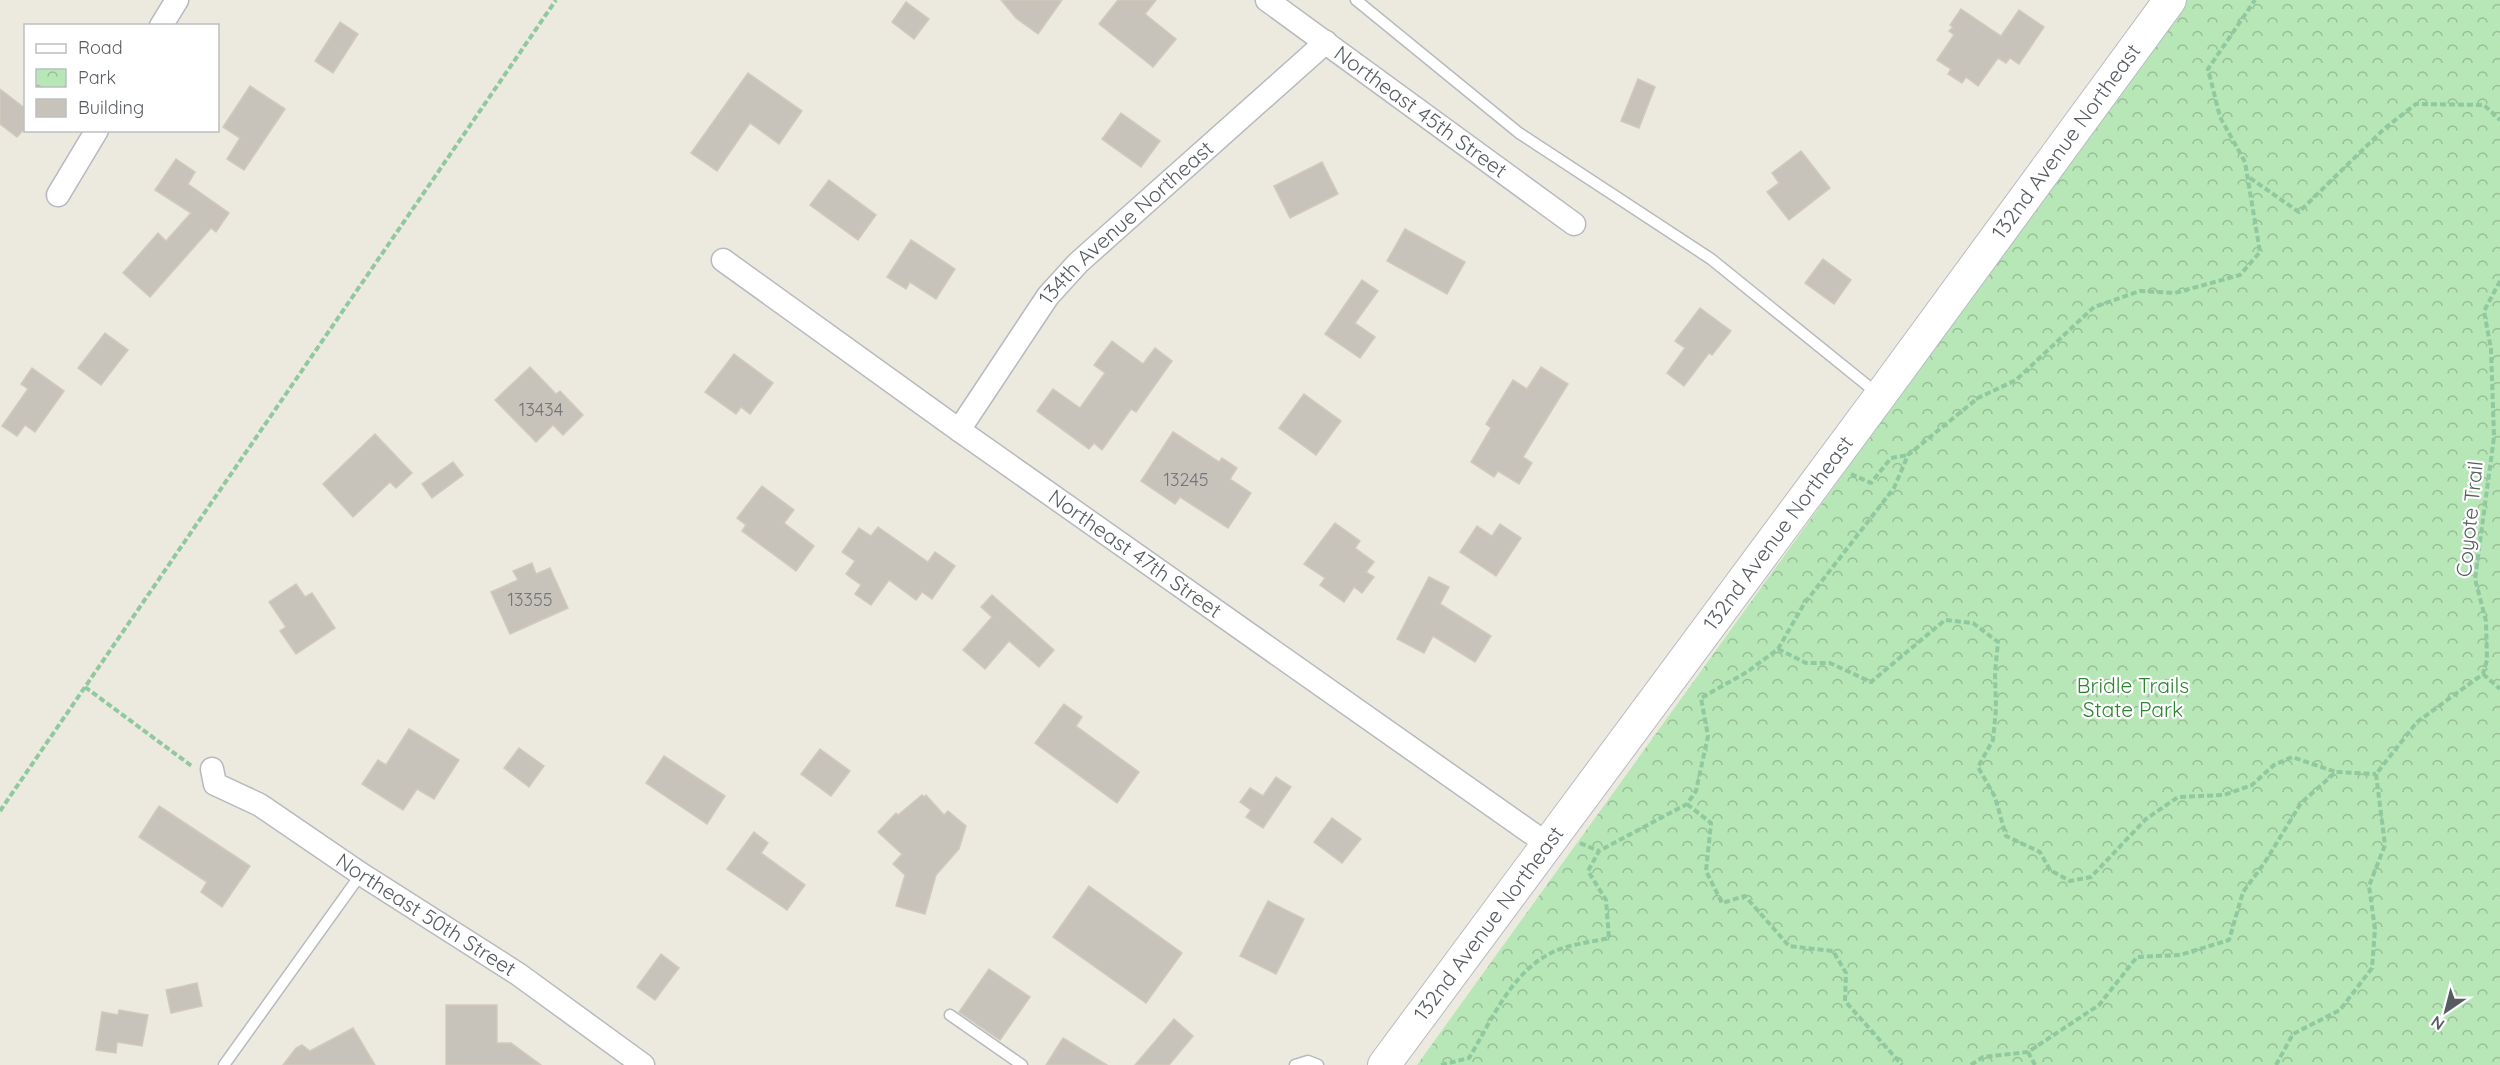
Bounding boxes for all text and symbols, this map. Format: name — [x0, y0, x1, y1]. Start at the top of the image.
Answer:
legend — [24, 24, 219, 132]
text: Road — [78, 36, 123, 59]
street label: 132nd Avenue Northeast — [1985, 38, 2145, 244]
street label: Northeast 45th Street — [1330, 40, 1513, 183]
text: Park — [78, 66, 116, 89]
text: Building — [78, 96, 144, 119]
street label: 134th Avenue Northeast — [1032, 135, 1218, 309]
house number: 13434 — [519, 398, 563, 421]
street label: 132nd Avenue Northeast — [1697, 430, 1858, 635]
street label: Coyote Trail — [2450, 459, 2488, 578]
house number: 13245 — [1163, 468, 1209, 491]
street label: Northeast 47th Street — [1044, 483, 1227, 623]
house number: 13355 — [507, 588, 553, 611]
park label: Bridle Trails State Park — [2077, 672, 2189, 722]
street label: 132nd Avenue Northeast — [1407, 821, 1569, 1025]
street label: Northeast 50th Street — [331, 847, 521, 981]
north arrow — [2416, 981, 2476, 1041]
text: N — [2427, 1012, 2448, 1035]

